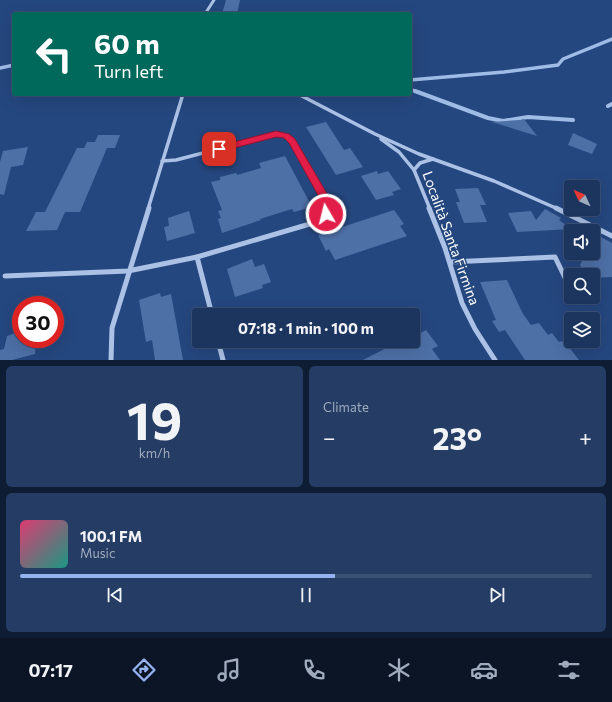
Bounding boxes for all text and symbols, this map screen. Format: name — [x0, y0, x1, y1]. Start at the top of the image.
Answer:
text: 60 m — [94, 26, 160, 60]
icon: left — [28, 28, 80, 80]
text: Turn left — [94, 60, 163, 82]
pin — [202, 132, 236, 166]
icon: arrive — [208, 138, 230, 160]
street label: Località Santa Firmina — [419, 169, 484, 307]
north arrow — [564, 180, 600, 216]
map controls — [564, 180, 600, 348]
position arrow — [305, 193, 347, 235]
button: sound — [564, 224, 600, 260]
button: search — [564, 268, 600, 304]
speed limit sign: 30 — [12, 296, 64, 348]
button: layers — [564, 312, 600, 348]
text: 07:18 · 1 min · 100 m — [238, 319, 374, 337]
text: 19 — [127, 387, 182, 451]
text: Climate — [323, 399, 369, 415]
text: 23° — [433, 419, 482, 456]
text: − — [323, 424, 336, 451]
text: + — [579, 424, 592, 451]
text: km/h — [139, 445, 170, 461]
text: 100.1 FM — [80, 527, 142, 545]
text: Music — [80, 545, 115, 561]
icon: previous — [104, 584, 126, 606]
icon: pause — [295, 584, 317, 606]
icon: next — [486, 584, 508, 606]
icon: directions — [130, 656, 158, 684]
icon: music — [215, 656, 243, 684]
icon: phone — [300, 656, 328, 684]
icon: climate — [385, 656, 413, 684]
icon: car — [470, 656, 498, 684]
icon: filters — [555, 656, 583, 684]
text: 07:17 — [29, 659, 73, 681]

